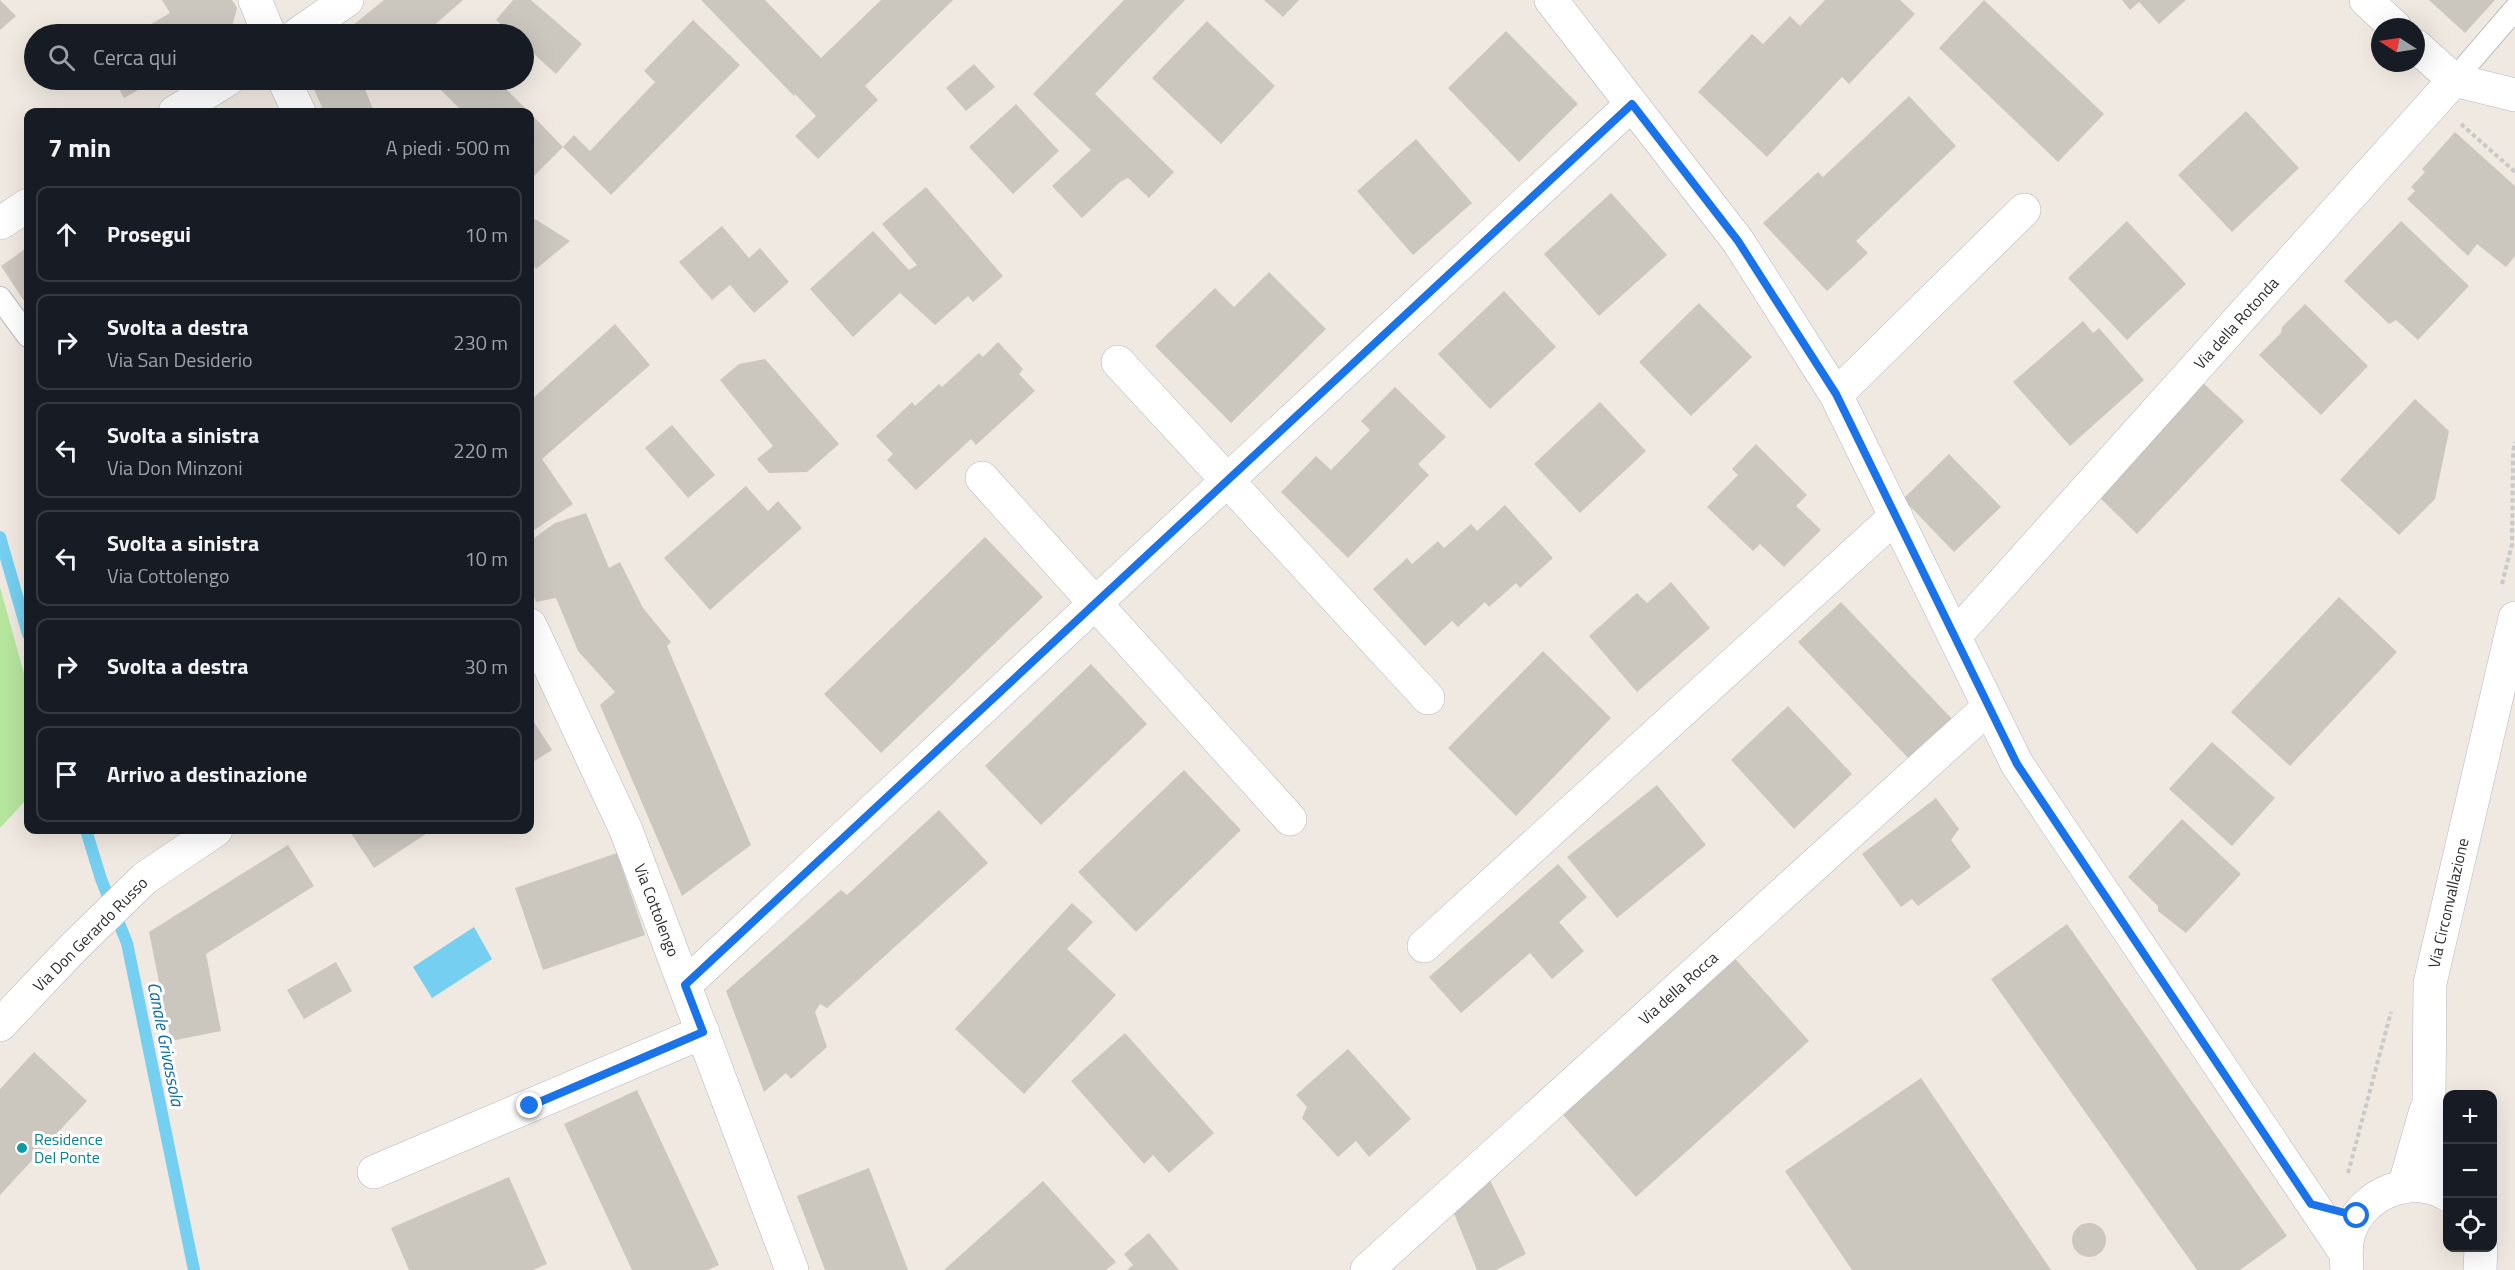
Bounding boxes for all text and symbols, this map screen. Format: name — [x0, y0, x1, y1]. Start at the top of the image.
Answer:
north arrow — [2371, 18, 2425, 72]
search box — [24, 24, 534, 90]
text: Cerca qui — [93, 40, 177, 74]
icon: search — [45, 41, 78, 74]
text: 7 min — [48, 128, 111, 167]
text: A piedi · 500 m — [386, 132, 510, 163]
text: Prosegui — [107, 217, 191, 251]
icon: ahead — [50, 218, 83, 251]
text: 10 m — [464, 219, 508, 250]
street label: Via della Rotonda — [2188, 271, 2284, 375]
text: Svolta a destra — [107, 310, 249, 344]
icon: right — [50, 326, 83, 359]
text: 230 m — [453, 327, 508, 358]
text: Via San Desiderio — [107, 344, 253, 375]
text: Svolta a sinistra — [107, 418, 259, 452]
icon: left — [50, 434, 83, 467]
text: 220 m — [453, 435, 508, 466]
text: Via Don Minzoni — [107, 452, 243, 483]
text: Svolta a sinistra — [107, 526, 259, 560]
icon: left — [50, 542, 83, 575]
text: 10 m — [464, 543, 508, 574]
text: Via Cottolengo — [107, 560, 230, 591]
text: Svolta a destra — [107, 649, 249, 683]
icon: right — [50, 650, 83, 683]
text: 30 m — [464, 651, 508, 682]
text: Arrivo a destinazione — [107, 757, 307, 791]
icon: arrive — [50, 758, 83, 791]
street label: Via Circonvallazione — [2421, 836, 2475, 970]
street label: Via Cottolengo — [628, 860, 686, 960]
street label: Via Don Gerardo Russo — [27, 871, 153, 997]
street label: Via della Rocca — [1633, 946, 1723, 1030]
water label: Canale Grivassola — [141, 980, 191, 1109]
map controls — [2443, 1090, 2497, 1252]
button: + — [2443, 1090, 2497, 1144]
route end — [516, 1092, 542, 1118]
place label: Residence Del Ponte — [34, 1127, 103, 1169]
marker: Residence Del Ponte — [15, 1141, 29, 1155]
button: − — [2443, 1144, 2497, 1198]
button: locate — [2443, 1198, 2497, 1252]
route start — [2343, 1202, 2369, 1228]

